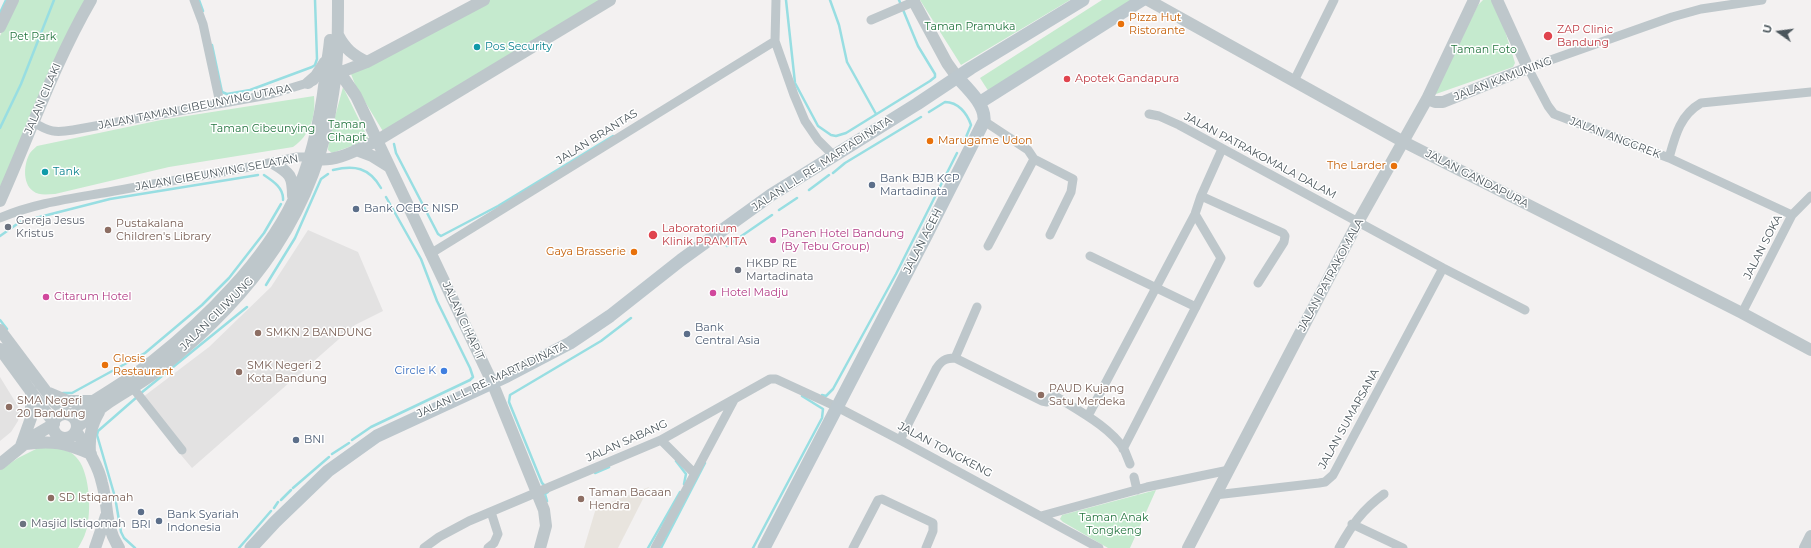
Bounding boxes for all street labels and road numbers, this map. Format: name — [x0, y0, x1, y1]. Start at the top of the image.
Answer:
street label: JALAN KAMUNING — [1452, 54, 1554, 104]
street label: JALAN CILAKI — [22, 61, 64, 137]
street label: JALAN TAMAN CIBEUNYING UTARA — [97, 82, 293, 132]
street label: JALAN BRANTAS — [554, 107, 640, 167]
street label: JALAN PATRAKOMALA DALAM — [1182, 110, 1338, 202]
street label: JALAN L.L. RE. MARTADINATA — [750, 114, 894, 214]
street label: JALAN ANGGREK — [1568, 115, 1662, 161]
street label: JALAN GANDAPURA — [1423, 147, 1531, 211]
street label: JALAN CIBEUNYING SELATAN — [135, 152, 299, 194]
street label: JALAN ACEH — [901, 206, 945, 276]
street label: JALAN SOKA — [1741, 212, 1785, 282]
street label: JALAN PATRAKOMALA — [1296, 216, 1366, 334]
street label: JALAN CILIWUNG — [177, 274, 257, 354]
street label: JALAN CIHAPIT — [439, 280, 487, 362]
street label: JALAN L.L. RE. MARTADINATA — [415, 339, 569, 421]
street label: JALAN SUMARSANA — [1316, 367, 1382, 471]
street label: JALAN SABANG — [584, 417, 670, 465]
street label: JALAN TONGKENG — [896, 420, 994, 480]

